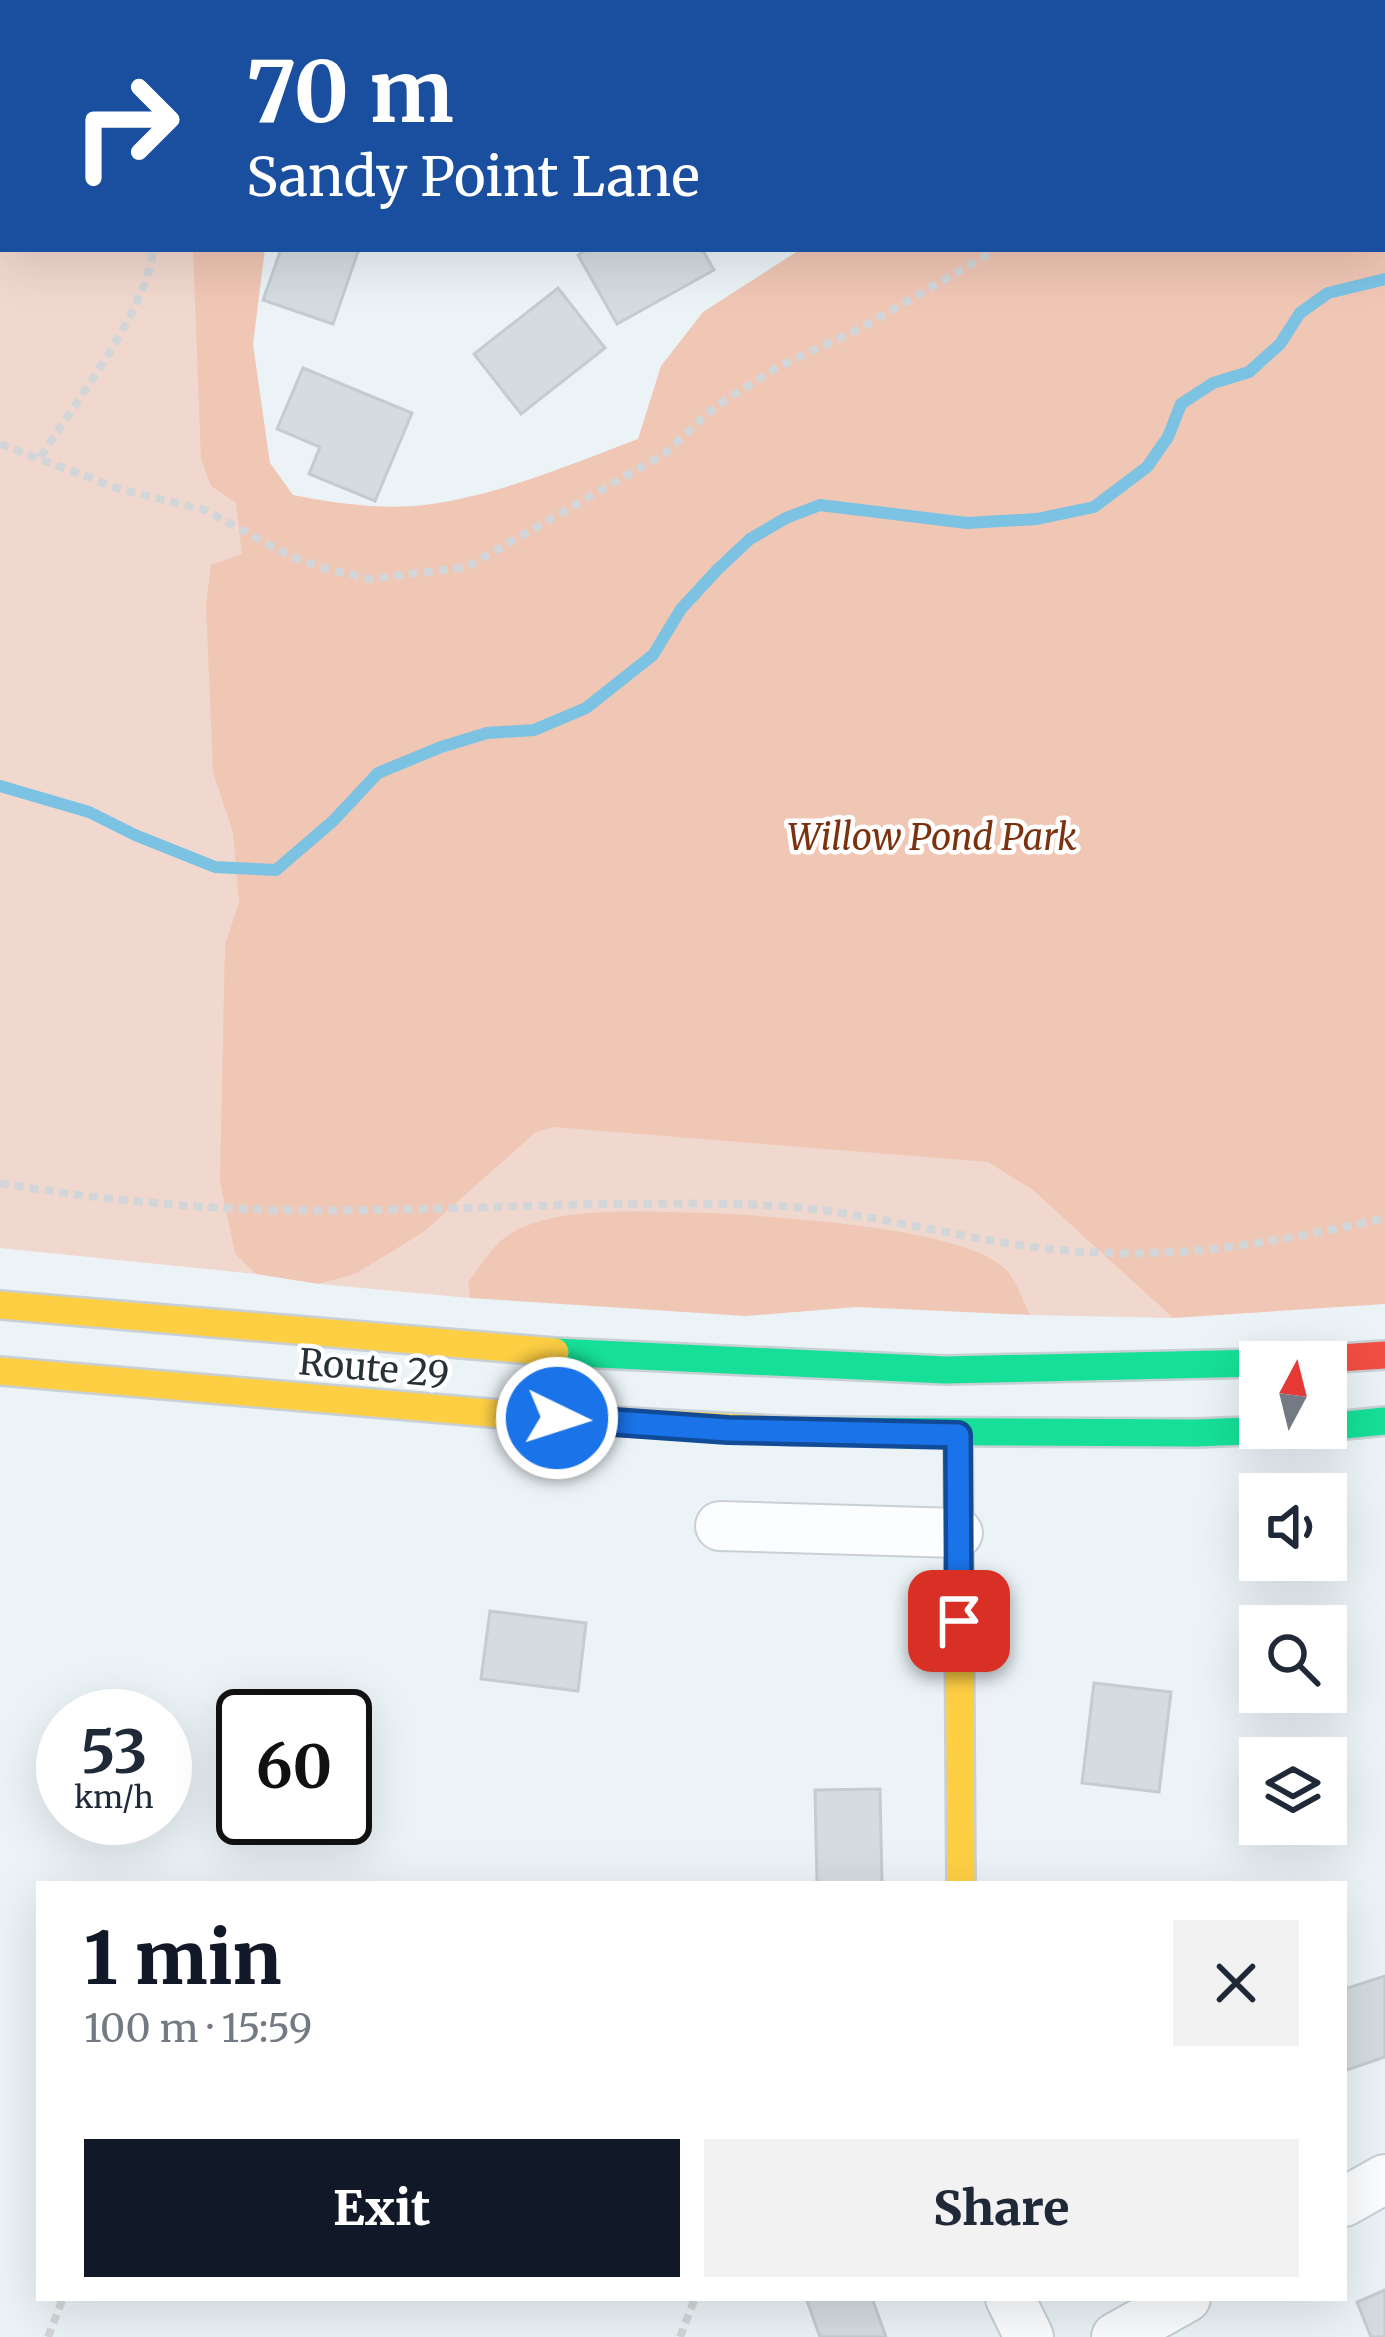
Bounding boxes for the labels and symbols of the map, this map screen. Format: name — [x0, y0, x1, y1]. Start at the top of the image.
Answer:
park label: Willow Pond Park — [787, 815, 1077, 860]
street label: Route 29 — [297, 1340, 451, 1397]
north arrow — [1239, 1341, 1347, 1449]
position arrow — [494, 1355, 620, 1481]
pin — [908, 1570, 1010, 1672]
speed limit sign: 60 — [216, 1689, 372, 1845]

